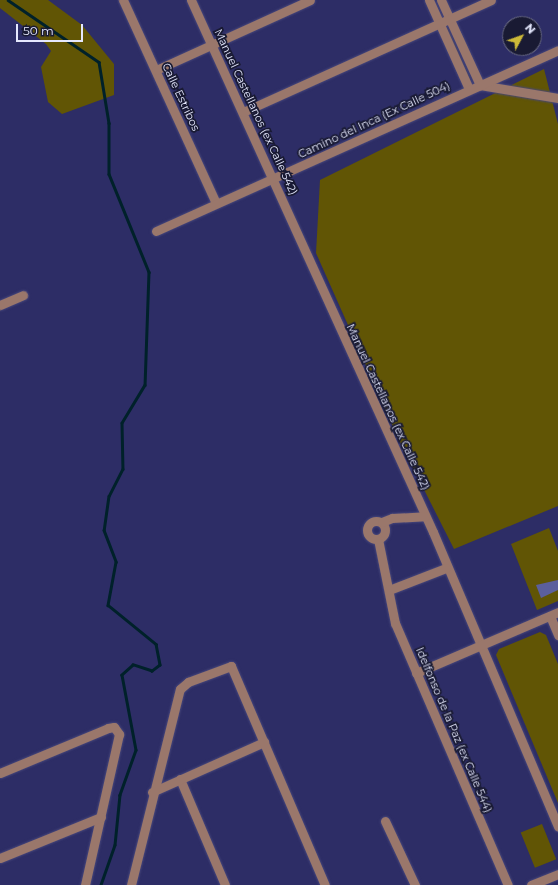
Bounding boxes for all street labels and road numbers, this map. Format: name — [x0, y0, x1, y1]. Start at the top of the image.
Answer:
street label: Manuel Castellanos (ex Calle 542) — [212, 27, 300, 197]
street label: Calle Estribos — [159, 61, 203, 133]
street label: Camino del Inca (Ex Calle 504) — [296, 79, 452, 161]
street label: Manuel Castellanos (ex Calle 542) — [344, 322, 432, 492]
street label: Idelfonso de la Paz (ex Calle 544) — [413, 645, 495, 815]

